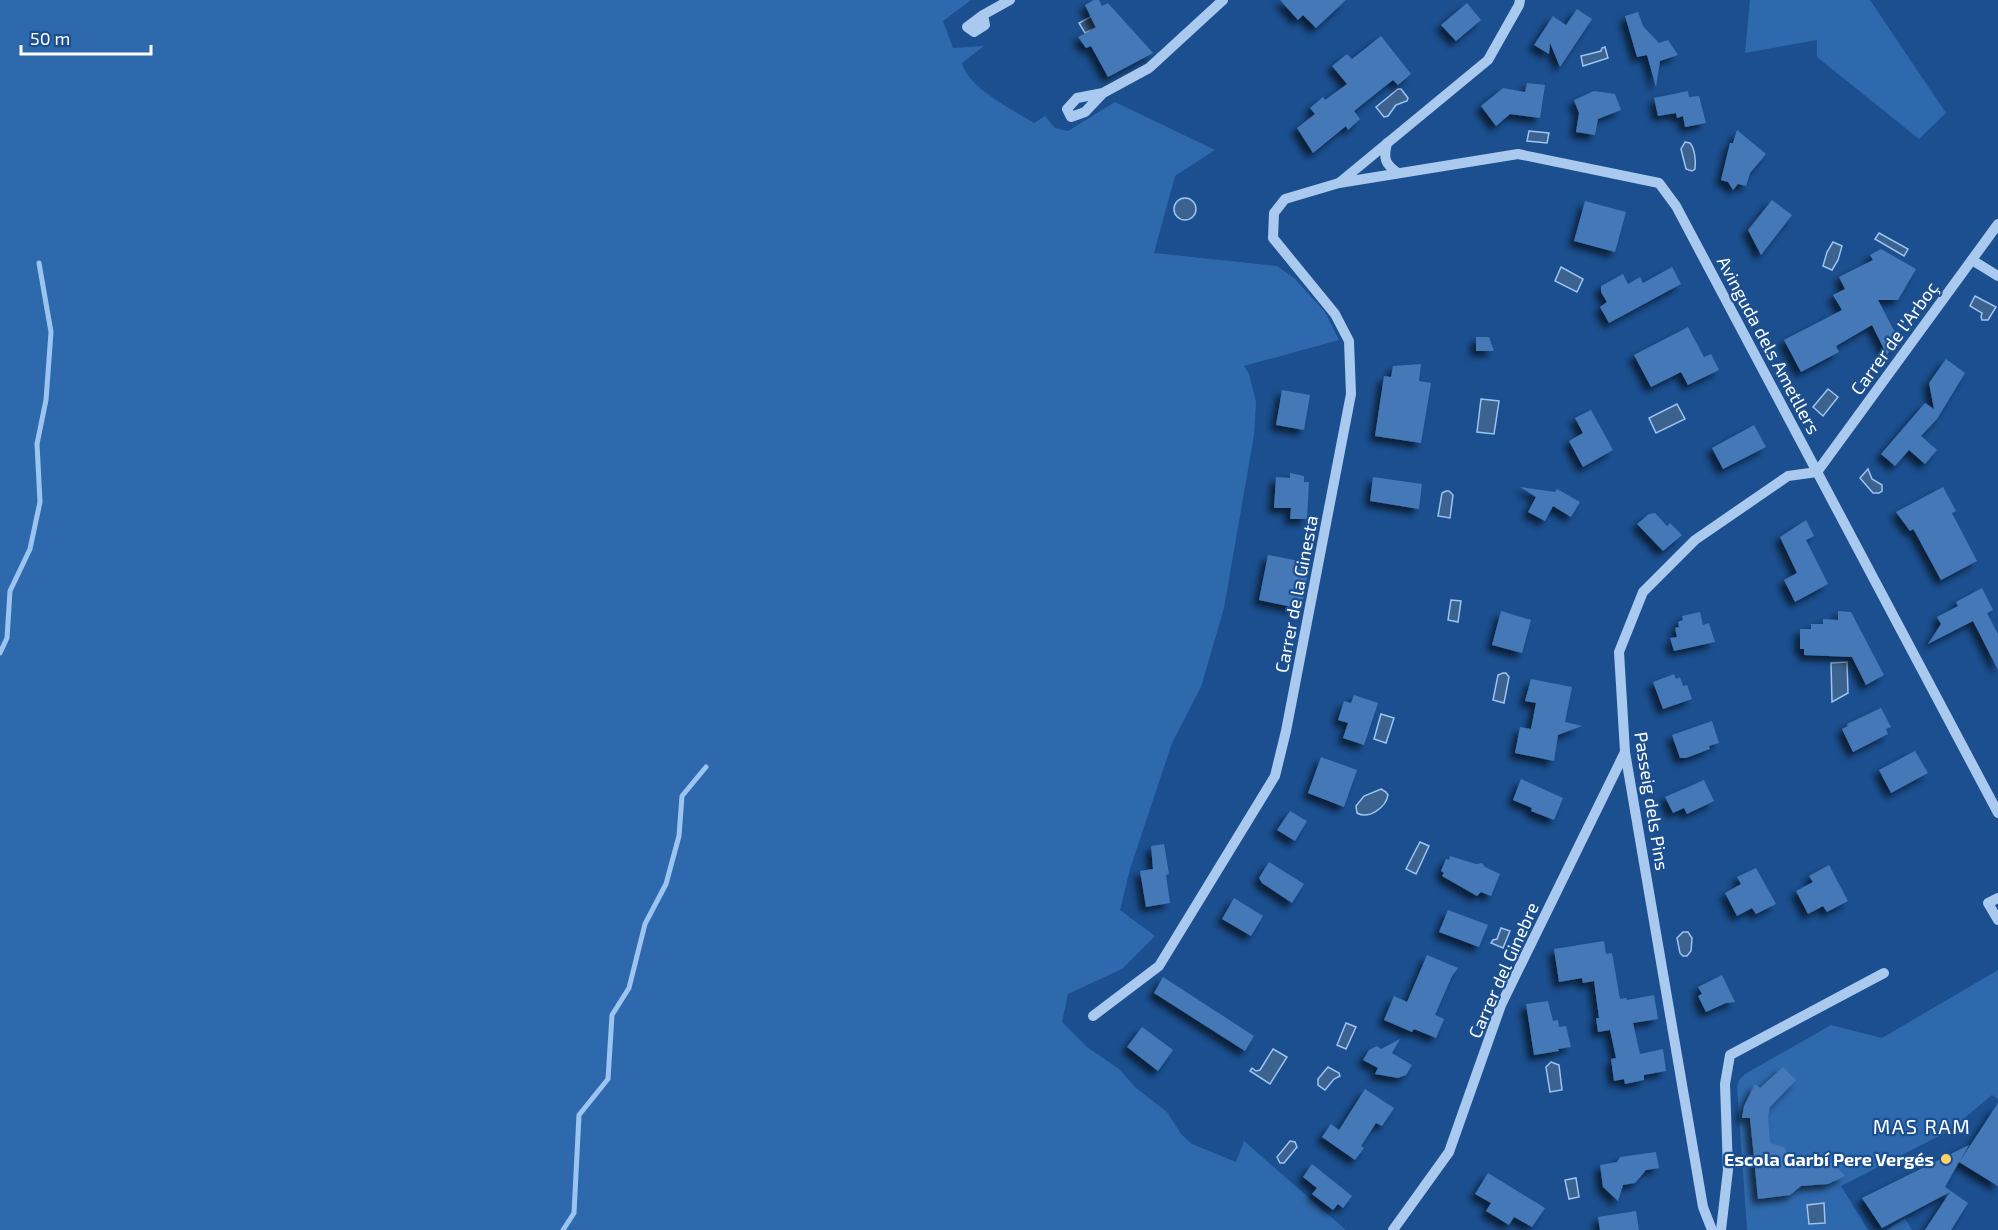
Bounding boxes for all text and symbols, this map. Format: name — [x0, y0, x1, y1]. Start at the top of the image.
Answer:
scale bar — [21, 18, 152, 56]
text: 50 m — [30, 27, 70, 49]
street label: Avinguda dels Ametllers — [1713, 252, 1825, 438]
street label: Carrer de l'Arboç — [1846, 277, 1943, 400]
street label: Carrer de la Ginesta — [1270, 513, 1322, 675]
street label: Passeig dels Pins — [1630, 730, 1674, 872]
street label: Carrer del Ginebre — [1463, 899, 1543, 1041]
district label: MAS RAM — [1873, 1114, 1971, 1138]
place label: Escola Garbí Pere Vergés — [1724, 1148, 1934, 1170]
marker: Escola Garbí Pere Vergés — [1939, 1152, 1953, 1166]

